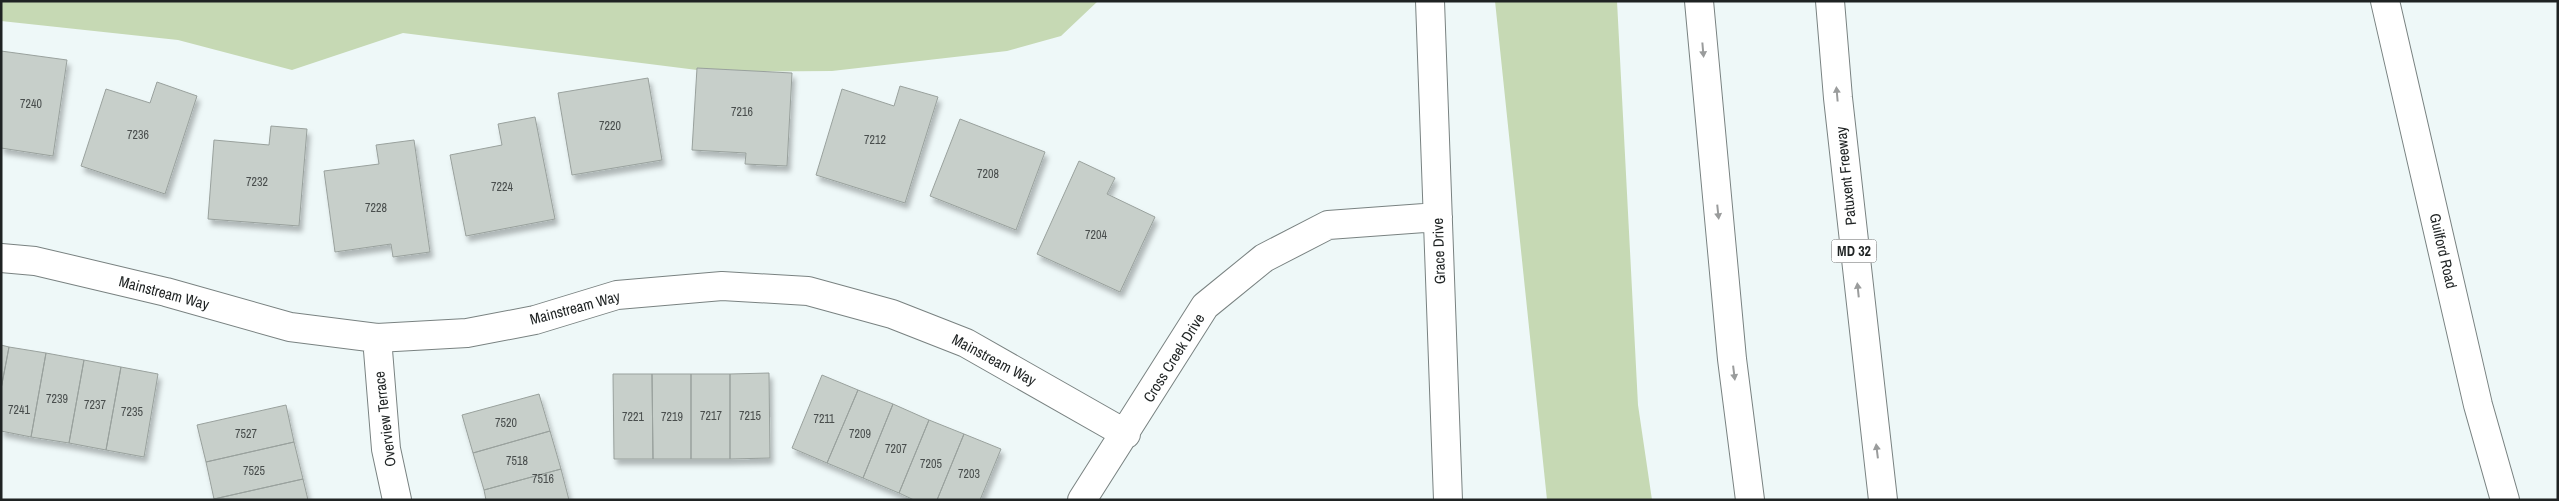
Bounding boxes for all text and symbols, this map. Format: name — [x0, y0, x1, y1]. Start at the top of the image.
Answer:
one-way arrow — [1699, 42, 1707, 58]
one-way arrow — [1833, 85, 1841, 101]
house number: 7240 — [20, 96, 42, 112]
house number: 7216 — [731, 104, 753, 120]
house number: 7220 — [599, 118, 621, 134]
street label: Patuxent Freeway — [1830, 125, 1861, 226]
house number: 7236 — [127, 127, 149, 143]
house number: 7212 — [864, 132, 886, 148]
house number: 7208 — [977, 166, 999, 182]
house number: 7232 — [246, 174, 268, 190]
house number: 7224 — [491, 179, 513, 195]
house number: 7228 — [365, 200, 387, 216]
one-way arrow — [1714, 204, 1722, 220]
street label: Guilford Road — [2425, 211, 2462, 291]
street label: Grace Drive — [1427, 217, 1450, 285]
house number: 7204 — [1085, 227, 1107, 243]
road number: MD 32 — [1832, 240, 1876, 262]
street label: Mainstream Way — [117, 270, 212, 315]
one-way arrow — [1854, 282, 1862, 298]
street label: Mainstream Way — [527, 285, 623, 330]
street label: Cross Creek Drive — [1138, 309, 1209, 406]
street label: Mainstream Way — [948, 329, 1041, 391]
one-way arrow — [1730, 366, 1738, 382]
street label: Overview Terrace — [368, 370, 401, 468]
house number: 7239 — [46, 391, 68, 407]
house number: 7237 — [84, 397, 106, 413]
house number: 7241 — [8, 402, 30, 418]
house number: 7235 — [121, 404, 143, 420]
house number: 7217 — [700, 408, 722, 424]
house number: 7215 — [739, 408, 761, 424]
house number: 7221 — [622, 409, 644, 425]
house number: 7219 — [661, 409, 683, 425]
house number: 7211 — [813, 411, 835, 427]
house number: 7520 — [495, 415, 517, 431]
house number: 7527 — [235, 426, 257, 442]
house number: 7209 — [849, 426, 871, 442]
house number: 7207 — [885, 441, 907, 457]
one-way arrow — [1873, 443, 1881, 459]
house number: 7518 — [506, 453, 528, 469]
house number: 7205 — [920, 456, 942, 472]
house number: 7525 — [243, 463, 265, 479]
house number: 7203 — [958, 466, 980, 482]
house number: 7516 — [532, 471, 554, 487]

